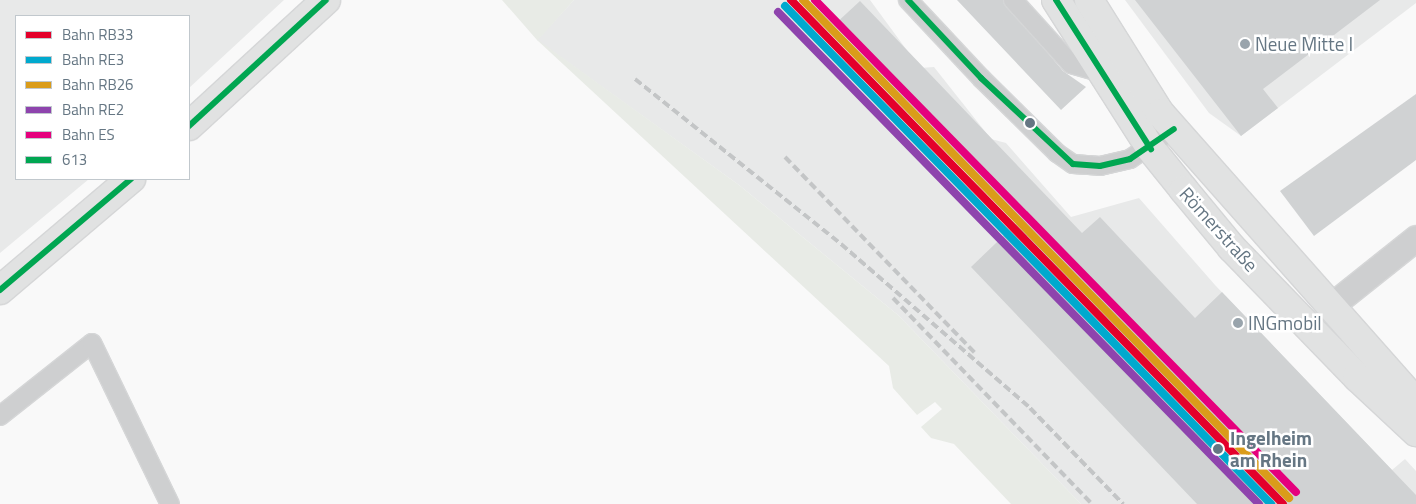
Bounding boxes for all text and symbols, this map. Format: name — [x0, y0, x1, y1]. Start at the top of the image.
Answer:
legend — [15, 15, 190, 180]
text: Bahn RB33 — [62, 23, 133, 46]
place label: Neue Mitte I — [1255, 33, 1353, 55]
marker: Neue Mitte I — [1239, 38, 1251, 50]
text: Bahn RE3 — [62, 48, 124, 71]
text: Bahn RB26 — [62, 73, 133, 96]
text: Bahn RE2 — [62, 98, 124, 121]
unlabelled marker — [1025, 118, 1035, 128]
text: Bahn ES — [62, 123, 115, 146]
text: 613 — [62, 148, 87, 171]
street label: Römerstraße — [1175, 182, 1263, 276]
place label: INGmobil — [1248, 312, 1322, 334]
marker: INGmobil — [1232, 317, 1244, 329]
place label: Ingelheim am Rhein — [1230, 427, 1312, 471]
marker: Ingelheim am Rhein — [1209, 440, 1227, 458]

